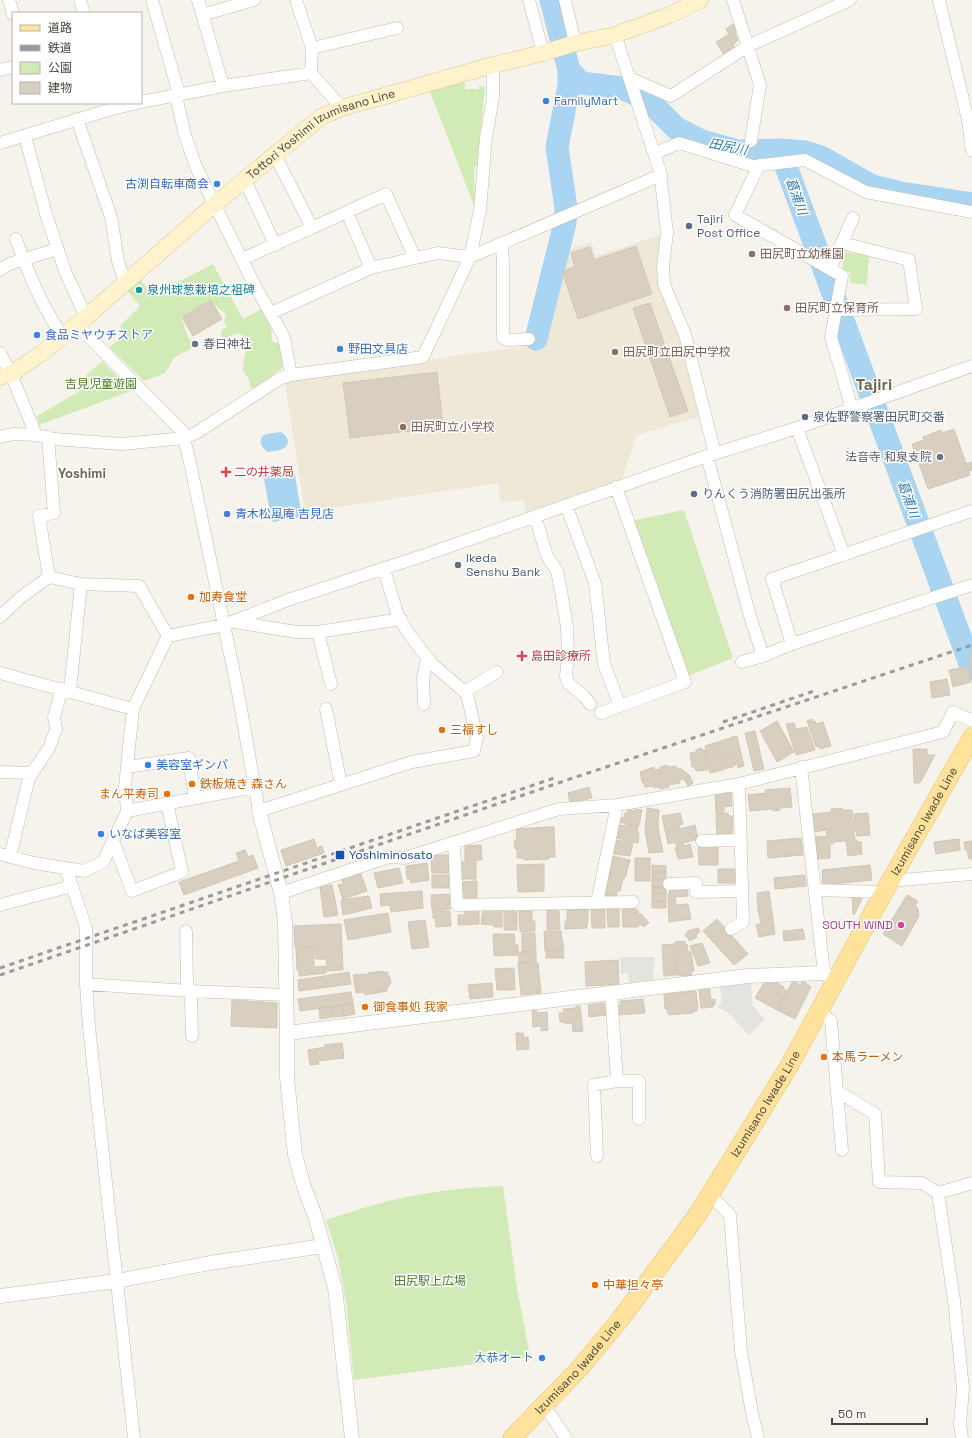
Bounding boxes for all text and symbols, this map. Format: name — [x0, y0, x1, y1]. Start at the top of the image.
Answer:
legend — [12, 12, 142, 104]
text: 道路 — [48, 20, 72, 36]
text: 鉄道 — [48, 40, 72, 56]
text: 公園 — [48, 60, 72, 76]
text: 建物 — [48, 80, 72, 96]
street label: Tottori Yoshimi Izumisano Line — [243, 85, 397, 183]
place label: FamilyMart — [554, 93, 618, 109]
marker: FamilyMart — [541, 96, 551, 106]
water label: 田尻川 — [707, 134, 751, 159]
water label: 葛浦川 — [782, 175, 812, 219]
place label: 古渕自転車商会 — [125, 176, 209, 192]
marker: 古渕自転車商会 — [212, 179, 222, 189]
place label: Tajiri Post Office — [697, 211, 760, 241]
marker: Tajiri Post Office — [684, 221, 694, 231]
place label: 田尻町立幼稚園 — [760, 246, 844, 262]
marker: 田尻町立幼稚園 — [747, 249, 757, 259]
place label: 泉州球葱栽培之祖碑 — [147, 282, 255, 298]
marker: 泉州球葱栽培之祖碑 — [134, 285, 144, 295]
place label: 田尻町立保育所 — [795, 300, 879, 316]
marker: 田尻町立保育所 — [782, 303, 792, 313]
place label: 食品ミヤウチストア — [45, 327, 153, 343]
marker: 食品ミヤウチストア — [32, 330, 42, 340]
place label: 春日神社 — [203, 336, 251, 352]
marker: 春日神社 — [190, 339, 200, 349]
place label: 野田文具店 — [348, 341, 408, 357]
marker: 野田文具店 — [335, 344, 345, 354]
place label: 田尻町立田尻中学校 — [623, 344, 731, 360]
marker: 田尻町立田尻中学校 — [610, 347, 620, 357]
district label: Tajiri — [856, 374, 892, 395]
park label: 吉見児童遊園 — [65, 376, 137, 392]
place label: 泉佐野警察署田尻町交番 — [813, 409, 945, 425]
marker: 泉佐野警察署田尻町交番 — [800, 412, 810, 422]
place label: 田尻町立小学校 — [411, 419, 495, 435]
marker: 田尻町立小学校 — [398, 422, 408, 432]
place label: 法音寺 和泉支院 — [845, 449, 932, 465]
marker: 法音寺 和泉支院 — [935, 452, 945, 462]
place label: 二の井薬局 — [234, 464, 294, 480]
district label: Yoshimi — [58, 465, 106, 482]
marker: 二の井薬局 — [221, 467, 231, 477]
water label: 葛浦川 — [894, 478, 924, 522]
place label: りんくう消防署田尻出張所 — [702, 486, 846, 502]
marker: りんくう消防署田尻出張所 — [689, 489, 699, 499]
place label: 青木松風庵 吉見店 — [235, 506, 334, 522]
marker: 青木松風庵 吉見店 — [222, 509, 232, 519]
place label: Ikeda Senshu Bank — [466, 550, 541, 580]
marker: Ikeda Senshu Bank — [453, 560, 463, 570]
place label: 加寿食堂 — [199, 589, 247, 605]
marker: 加寿食堂 — [186, 592, 196, 602]
place label: 島田診療所 — [531, 648, 591, 664]
marker: 島田診療所 — [516, 650, 528, 662]
place label: 三福すし — [450, 722, 498, 738]
marker: 三福すし — [437, 725, 447, 735]
place label: 美容室ギンパ — [156, 757, 228, 773]
marker: 美容室ギンパ — [143, 760, 153, 770]
street label: Izumisano Iwade Line — [887, 764, 961, 878]
place label: 鉄板焼き 森さん — [200, 776, 287, 792]
marker: 鉄板焼き 森さん — [187, 779, 197, 789]
place label: まん平寿司 — [99, 786, 159, 802]
marker: まん平寿司 — [162, 789, 172, 799]
place label: いなば美容室 — [109, 826, 181, 842]
marker: いなば美容室 — [96, 829, 106, 839]
place label: Yoshiminosato — [349, 847, 433, 863]
marker: Yoshiminosato — [334, 849, 346, 861]
place label: SOUTH WIND — [822, 917, 893, 933]
marker: SOUTH WIND — [896, 920, 906, 930]
place label: 御食事処 我家 — [373, 999, 448, 1015]
marker: 御食事処 我家 — [360, 1002, 370, 1012]
street label: Izumisano Iwade Line — [727, 1048, 804, 1160]
place label: 本馬ラーメン — [832, 1049, 904, 1065]
marker: 本馬ラーメン — [819, 1052, 829, 1062]
park label: 田尻駅上広場 — [394, 1273, 466, 1289]
place label: 中華担々亭 — [603, 1277, 663, 1293]
marker: 中華担々亭 — [590, 1280, 600, 1290]
street label: Izumisano Iwade Line — [531, 1316, 625, 1418]
place label: 大恭オート — [474, 1350, 534, 1366]
marker: 大恭オート — [537, 1353, 547, 1363]
scale bar — [832, 1400, 927, 1426]
text: 50 m — [838, 1406, 866, 1422]

